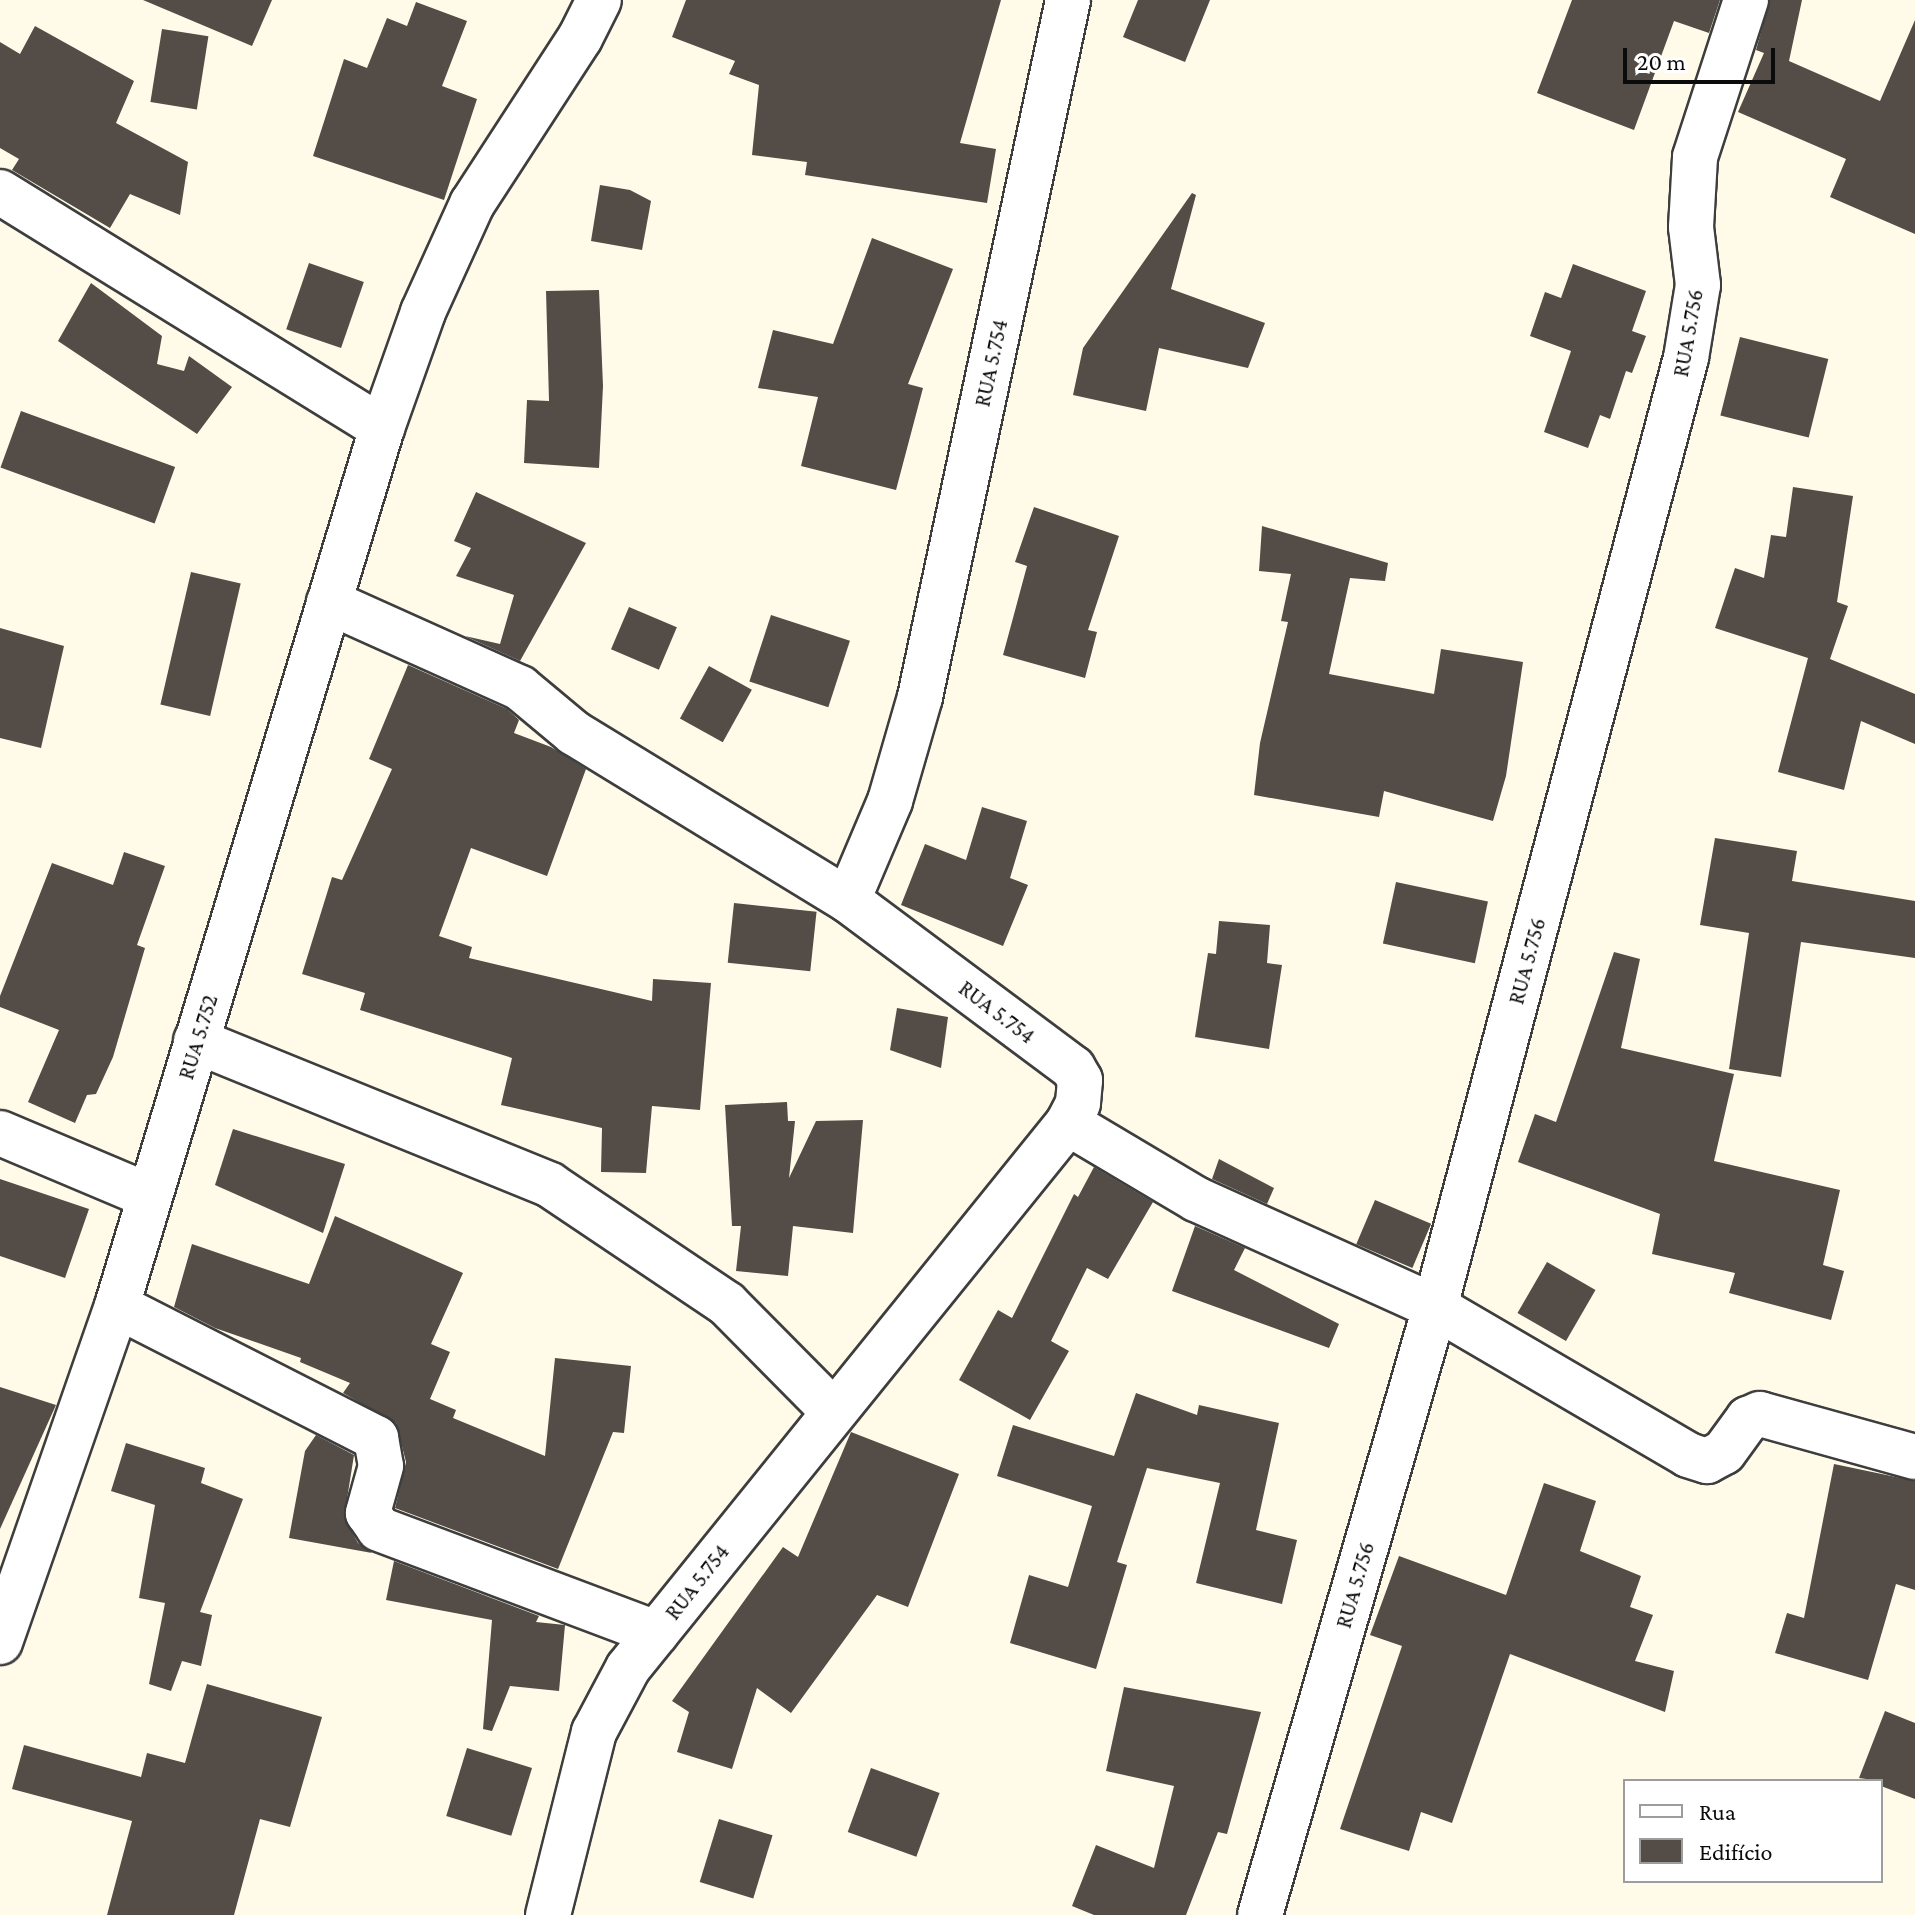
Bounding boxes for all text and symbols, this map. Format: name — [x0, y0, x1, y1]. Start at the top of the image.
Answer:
scale bar — [1627, 32, 1779, 82]
text: 20 m — [1637, 48, 1686, 75]
street label: RUA 5.756 — [1667, 287, 1709, 379]
street label: RUA 5.754 — [969, 317, 1013, 409]
street label: RUA 5.756 — [1503, 915, 1551, 1007]
street label: RUA 5.754 — [954, 975, 1040, 1049]
street label: RUA 5.752 — [173, 991, 223, 1083]
street label: RUA 5.754 — [659, 1539, 735, 1625]
street label: RUA 5.756 — [1330, 1539, 1380, 1631]
legend — [1623, 1779, 1883, 1883]
text: Rua — [1699, 1798, 1736, 1825]
text: Edifício — [1699, 1838, 1772, 1865]

